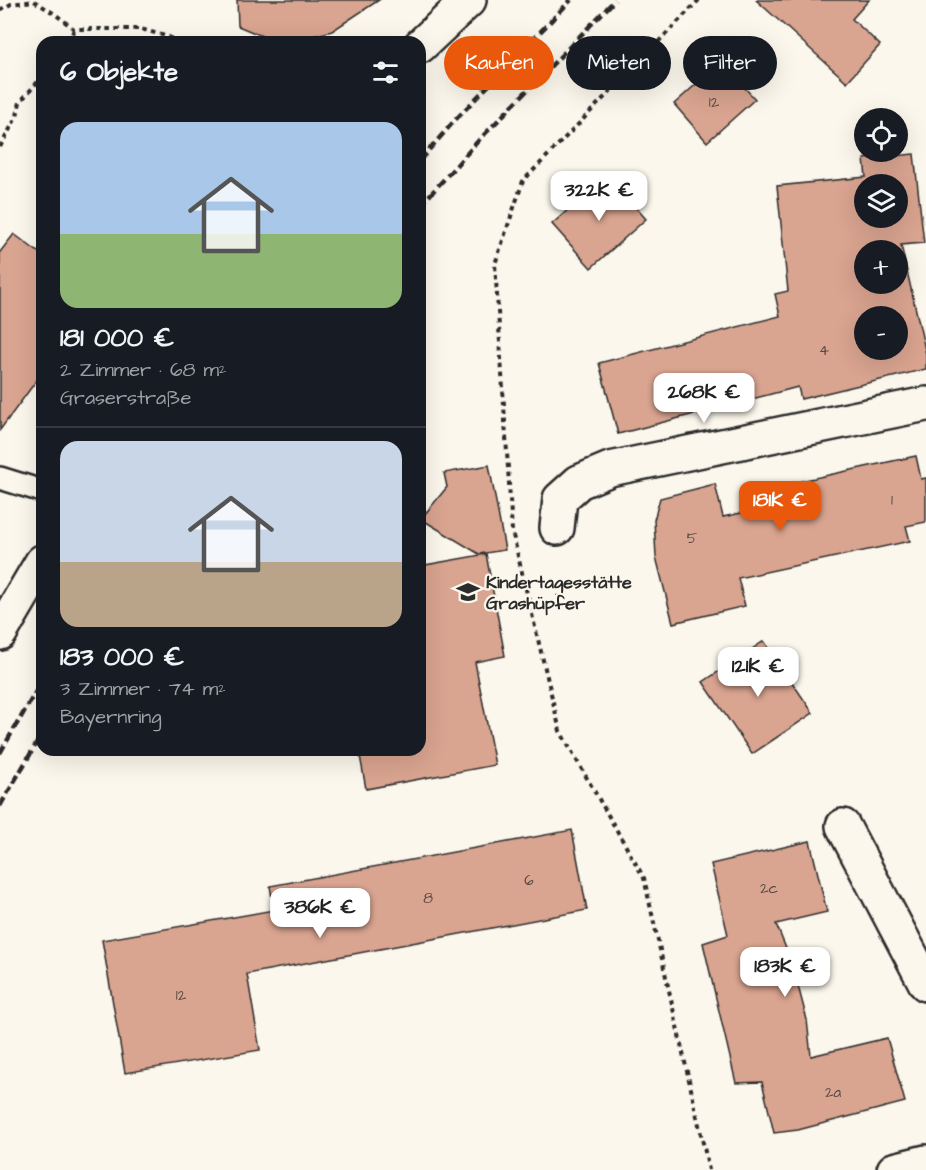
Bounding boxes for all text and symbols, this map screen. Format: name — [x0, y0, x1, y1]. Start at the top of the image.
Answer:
chip: Kaufen — [444, 36, 554, 90]
chip: Mieten — [566, 36, 671, 90]
chip: Filter — [683, 36, 777, 90]
text: 6 Objekte — [60, 54, 178, 90]
icon: filters — [369, 56, 402, 89]
house number: 12 — [709, 92, 720, 113]
map controls — [854, 108, 908, 360]
button: locate — [854, 108, 908, 162]
icon: home — [177, 161, 285, 269]
pin: 322K € — [550, 171, 648, 222]
button: layers — [854, 174, 908, 228]
text: 322K € — [564, 176, 634, 204]
button: + — [854, 240, 908, 294]
button: − — [854, 306, 908, 360]
text: 181 000 € — [60, 320, 174, 356]
house number: 4 — [819, 340, 829, 361]
text: 2 Zimmer · 68 m² — [60, 356, 227, 384]
pin: 268K € — [655, 373, 753, 424]
text: 268K € — [668, 378, 740, 406]
text: Graserstraße — [60, 384, 191, 412]
icon: home — [177, 480, 285, 588]
pin: 181K € — [731, 481, 829, 532]
text: 181K € — [753, 486, 807, 514]
house number: 1 — [891, 490, 893, 511]
house number: 5 — [687, 528, 698, 549]
place label: Kindertagesstätte Grashüpfer — [486, 570, 632, 616]
school or university icon: Kindertagesstätte Grashüpfer — [455, 579, 481, 605]
text: 183 000 € — [60, 639, 184, 675]
pin: 121K € — [709, 647, 807, 698]
text: 121K € — [732, 652, 784, 680]
text: 3 Zimmer · 74 m² — [60, 675, 226, 703]
text: Bayernring — [60, 703, 162, 731]
house number: 6 — [524, 870, 534, 891]
house number: 2c — [760, 878, 779, 899]
pin: 386K € — [271, 888, 369, 939]
house number: 8 — [423, 888, 433, 909]
text: 386K € — [284, 893, 356, 921]
pin: 183K € — [736, 947, 834, 998]
text: 183K € — [754, 952, 816, 980]
house number: 12 — [176, 985, 187, 1006]
house number: 2a — [825, 1082, 841, 1103]

